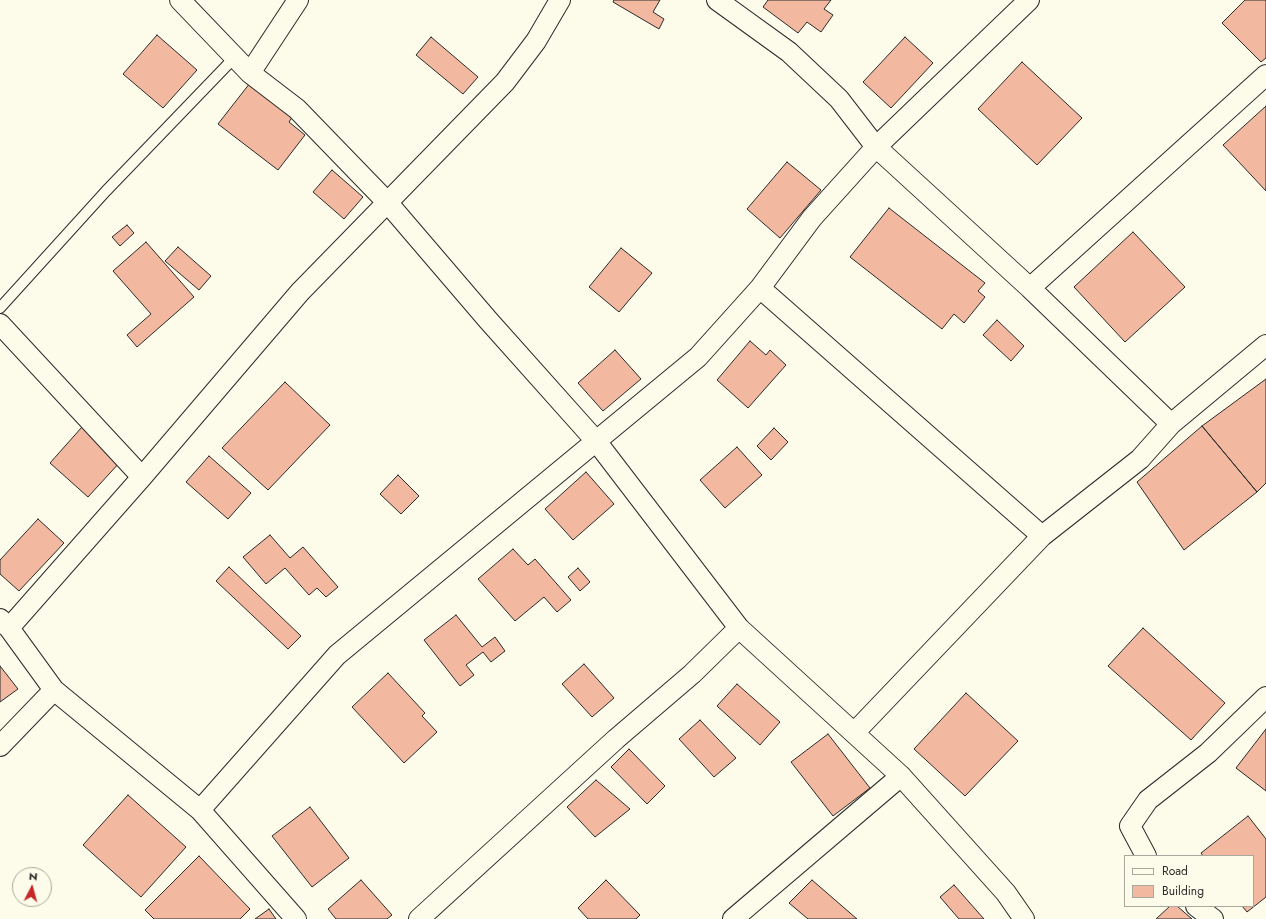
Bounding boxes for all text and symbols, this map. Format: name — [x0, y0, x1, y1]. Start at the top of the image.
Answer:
legend — [1124, 855, 1254, 907]
text: Road — [1162, 862, 1188, 880]
north arrow — [12, 867, 52, 907]
text: N — [28, 868, 38, 884]
text: Building — [1162, 882, 1204, 900]

